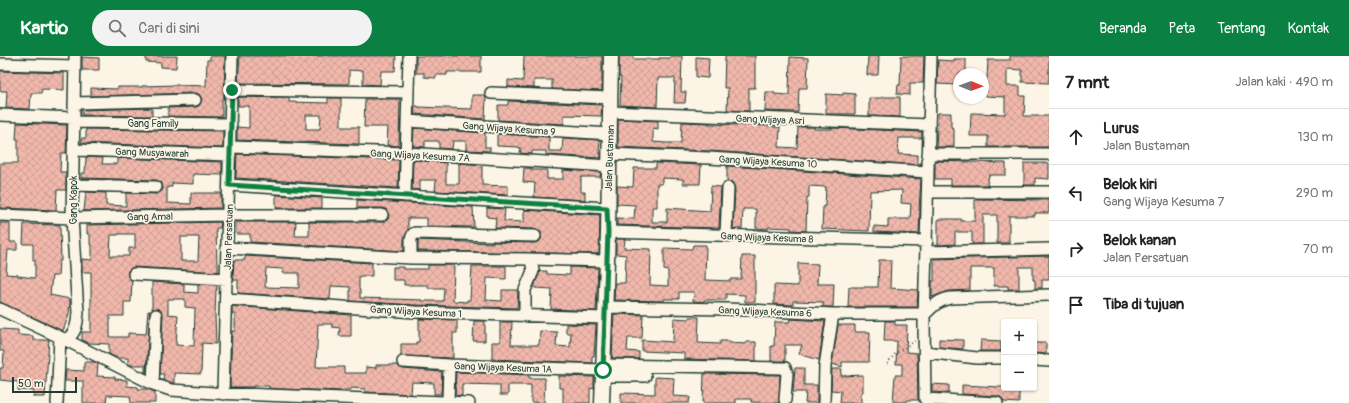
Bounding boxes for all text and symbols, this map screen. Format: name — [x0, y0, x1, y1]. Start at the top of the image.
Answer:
search box — [92, 10, 372, 46]
text: Kartio — [20, 16, 68, 40]
icon: search — [106, 17, 128, 39]
text: Cari di sini — [138, 19, 200, 38]
text: Beranda — [1099, 20, 1147, 37]
text: Peta — [1169, 20, 1195, 37]
text: Tentang — [1217, 20, 1265, 37]
text: Kontak — [1287, 20, 1329, 37]
north arrow — [953, 68, 989, 104]
text: 7 mnt — [1065, 72, 1109, 93]
text: Jalan kaki · 490 m — [1235, 74, 1333, 90]
route end — [223, 81, 241, 99]
street label: Gang Wijaya Asri — [735, 113, 805, 127]
street label: Gang Family — [127, 118, 179, 130]
text: Lurus — [1103, 119, 1139, 138]
street label: Gang Wijaya Kesuma 9 — [462, 120, 556, 138]
street label: Jalan Bustaman — [603, 124, 617, 192]
icon: ahead — [1065, 126, 1087, 148]
text: 130 m — [1297, 129, 1333, 145]
text: Jalan Bustaman — [1103, 138, 1190, 154]
street label: Gang Musyawarah — [115, 146, 189, 160]
street label: Gang Wijaya Kesuma 7A — [370, 147, 471, 165]
street label: Gang Wijaya Kesuma 10 — [718, 153, 818, 171]
street label: Gang Kapok — [68, 175, 80, 224]
text: Belok kiri — [1103, 175, 1157, 194]
icon: left — [1065, 182, 1087, 204]
text: 290 m — [1296, 185, 1333, 201]
text: Gang Wijaya Kesuma 7 — [1103, 194, 1224, 210]
street label: Jalan Persatuan — [222, 204, 236, 270]
street label: Gang Amal — [127, 211, 173, 223]
street label: Gang Wijaya Kesuma 8 — [720, 230, 814, 246]
text: Belok kanan — [1103, 231, 1176, 250]
icon: right — [1065, 238, 1087, 260]
text: 70 m — [1303, 241, 1333, 257]
text: Jalan Persatuan — [1103, 250, 1189, 266]
icon: arrive — [1065, 294, 1087, 316]
text: Tiba di tujuan — [1103, 295, 1184, 314]
street label: Gang Wijaya Kesuma 1 — [370, 304, 462, 320]
street label: Gang Wijaya Kesuma 6 — [718, 304, 812, 320]
map controls — [1001, 319, 1037, 391]
button: + — [1001, 319, 1037, 355]
button: − — [1001, 355, 1037, 391]
street label: Gang Wijaya Kesuma 1A — [454, 360, 553, 376]
route start — [594, 361, 612, 379]
scale bar — [12, 375, 77, 394]
text: 50 m — [18, 377, 44, 390]

